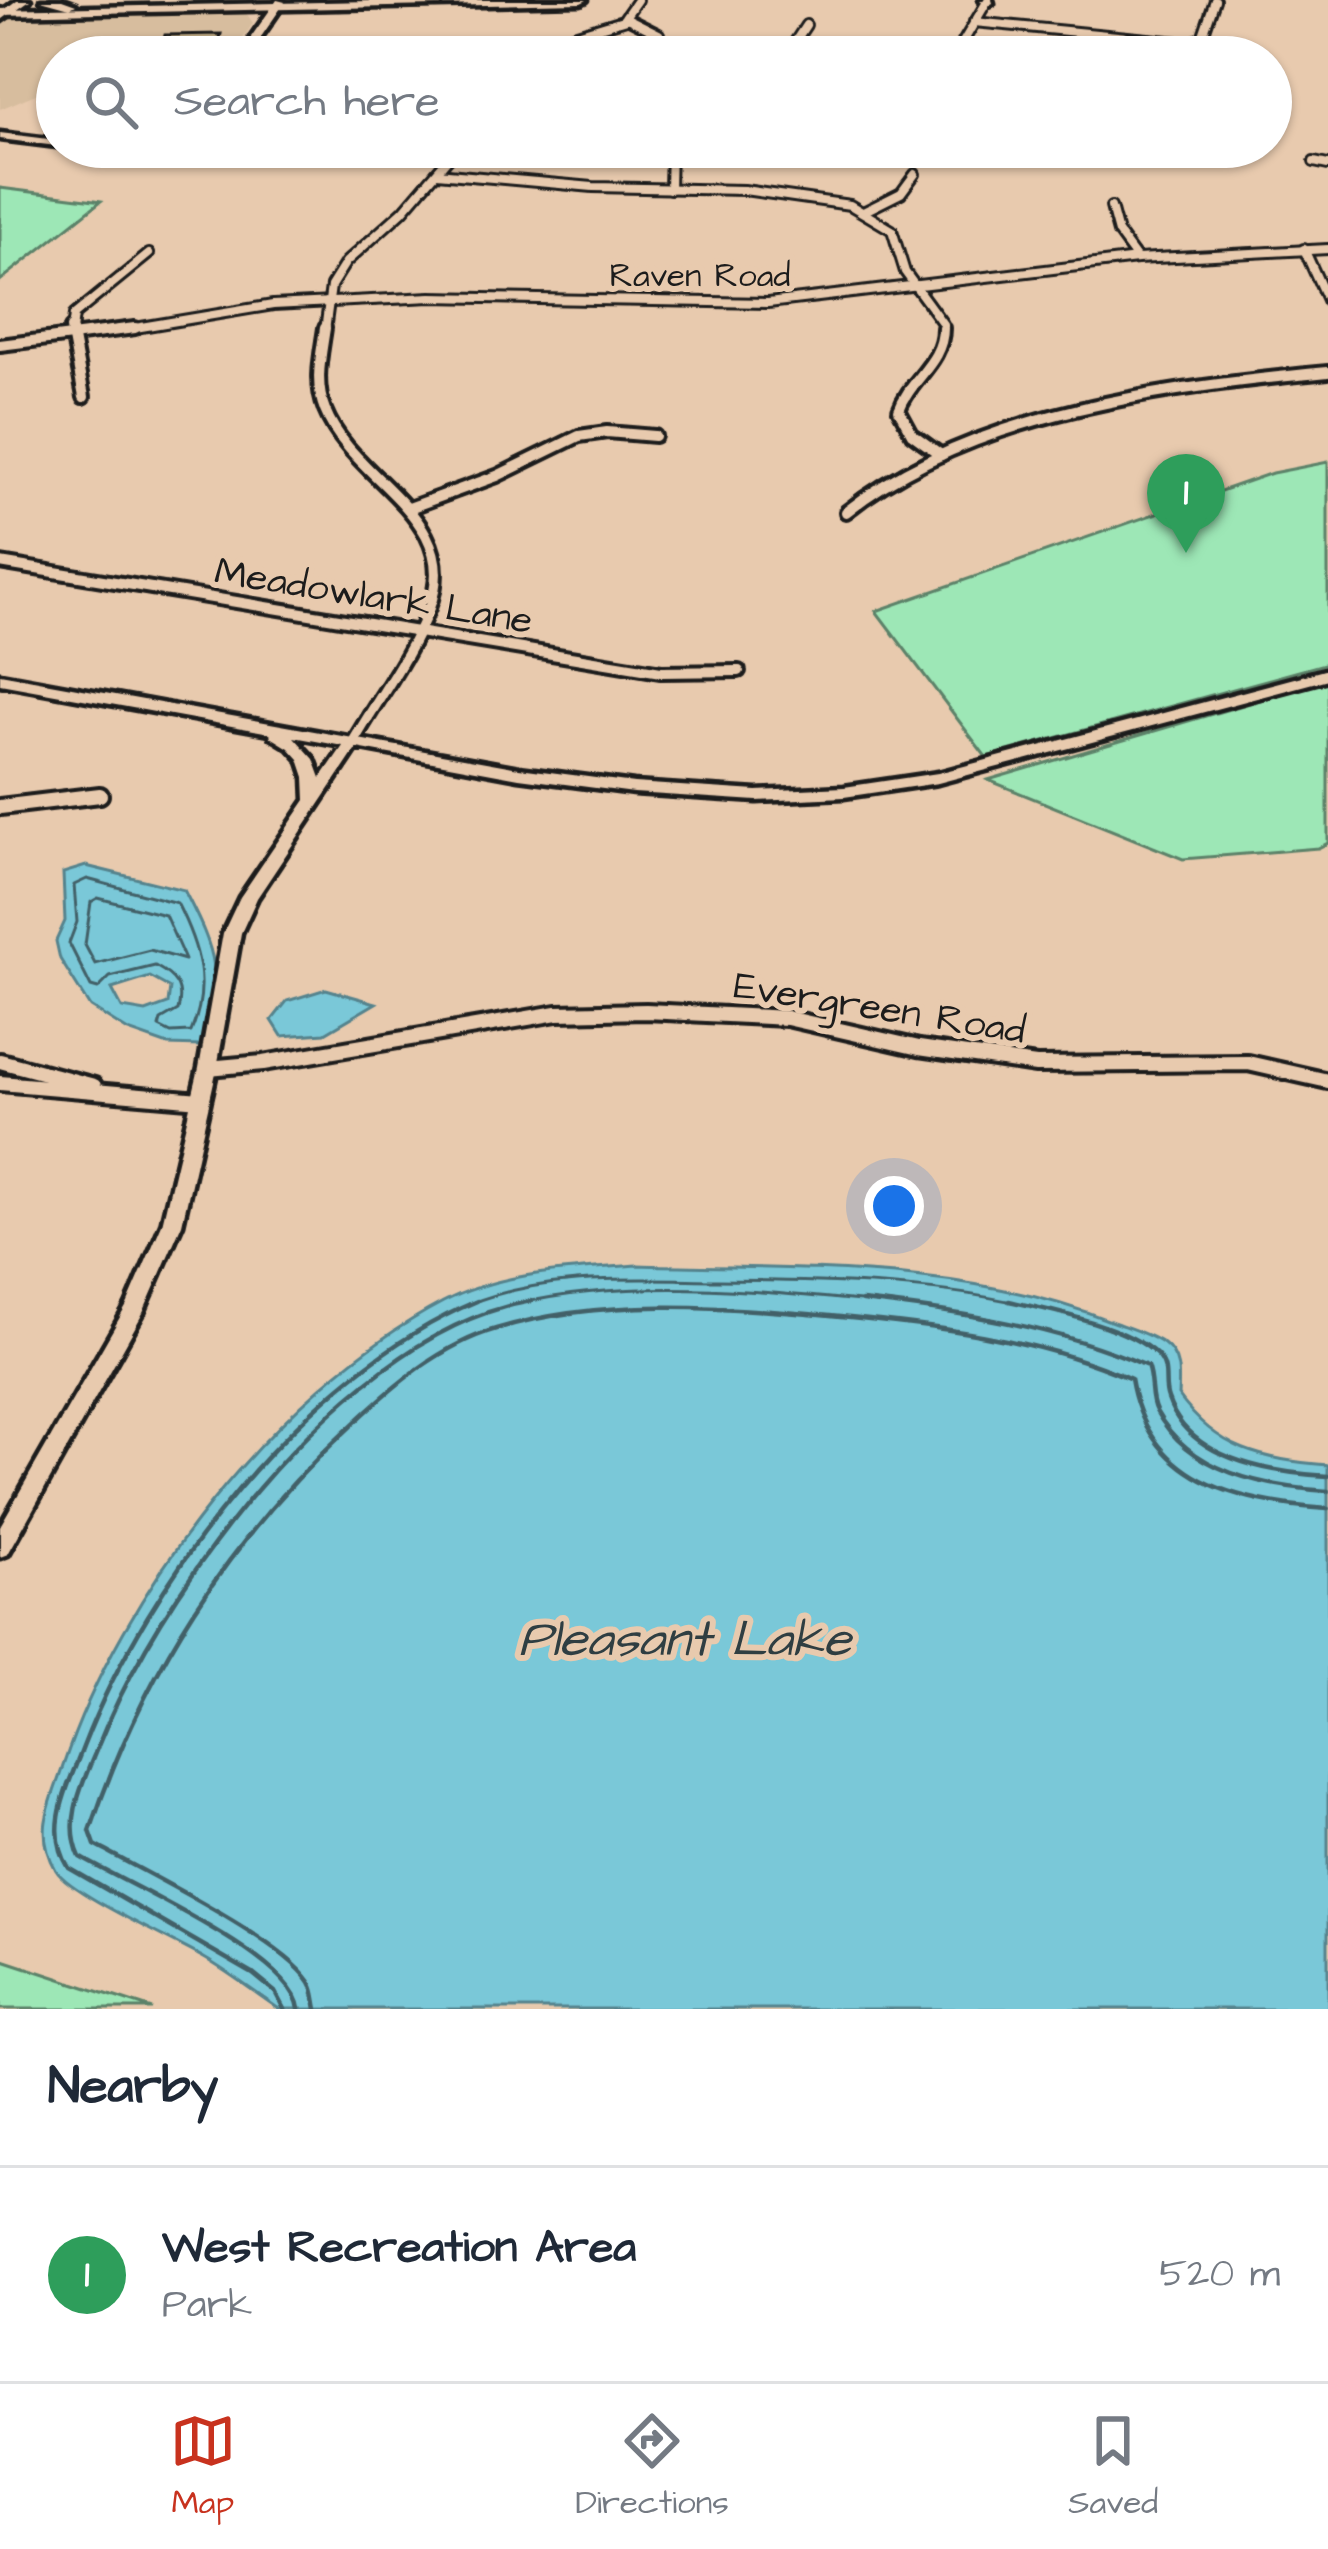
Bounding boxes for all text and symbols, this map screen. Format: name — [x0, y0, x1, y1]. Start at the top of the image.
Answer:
search box — [36, 36, 1292, 168]
icon: search — [78, 69, 144, 135]
text: Search here — [174, 71, 440, 133]
street label: Raven Road — [610, 253, 790, 299]
pin: 1 — [1147, 454, 1225, 553]
street label: Meadowlark Lane — [211, 545, 536, 649]
street label: Evergreen Road — [730, 959, 1029, 1059]
your location — [864, 1176, 924, 1236]
water label: Pleasant Lake — [519, 1605, 854, 1676]
text: Nearby — [48, 2052, 218, 2123]
text: West Recreation Area — [162, 2217, 636, 2279]
text: 1 — [85, 2248, 90, 2302]
text: 520 m — [1159, 2248, 1280, 2302]
text: Park — [162, 2279, 252, 2333]
tab: Map — [170, 2408, 236, 2526]
tab: Directions — [575, 2408, 729, 2526]
tab: Saved — [1068, 2408, 1158, 2526]

